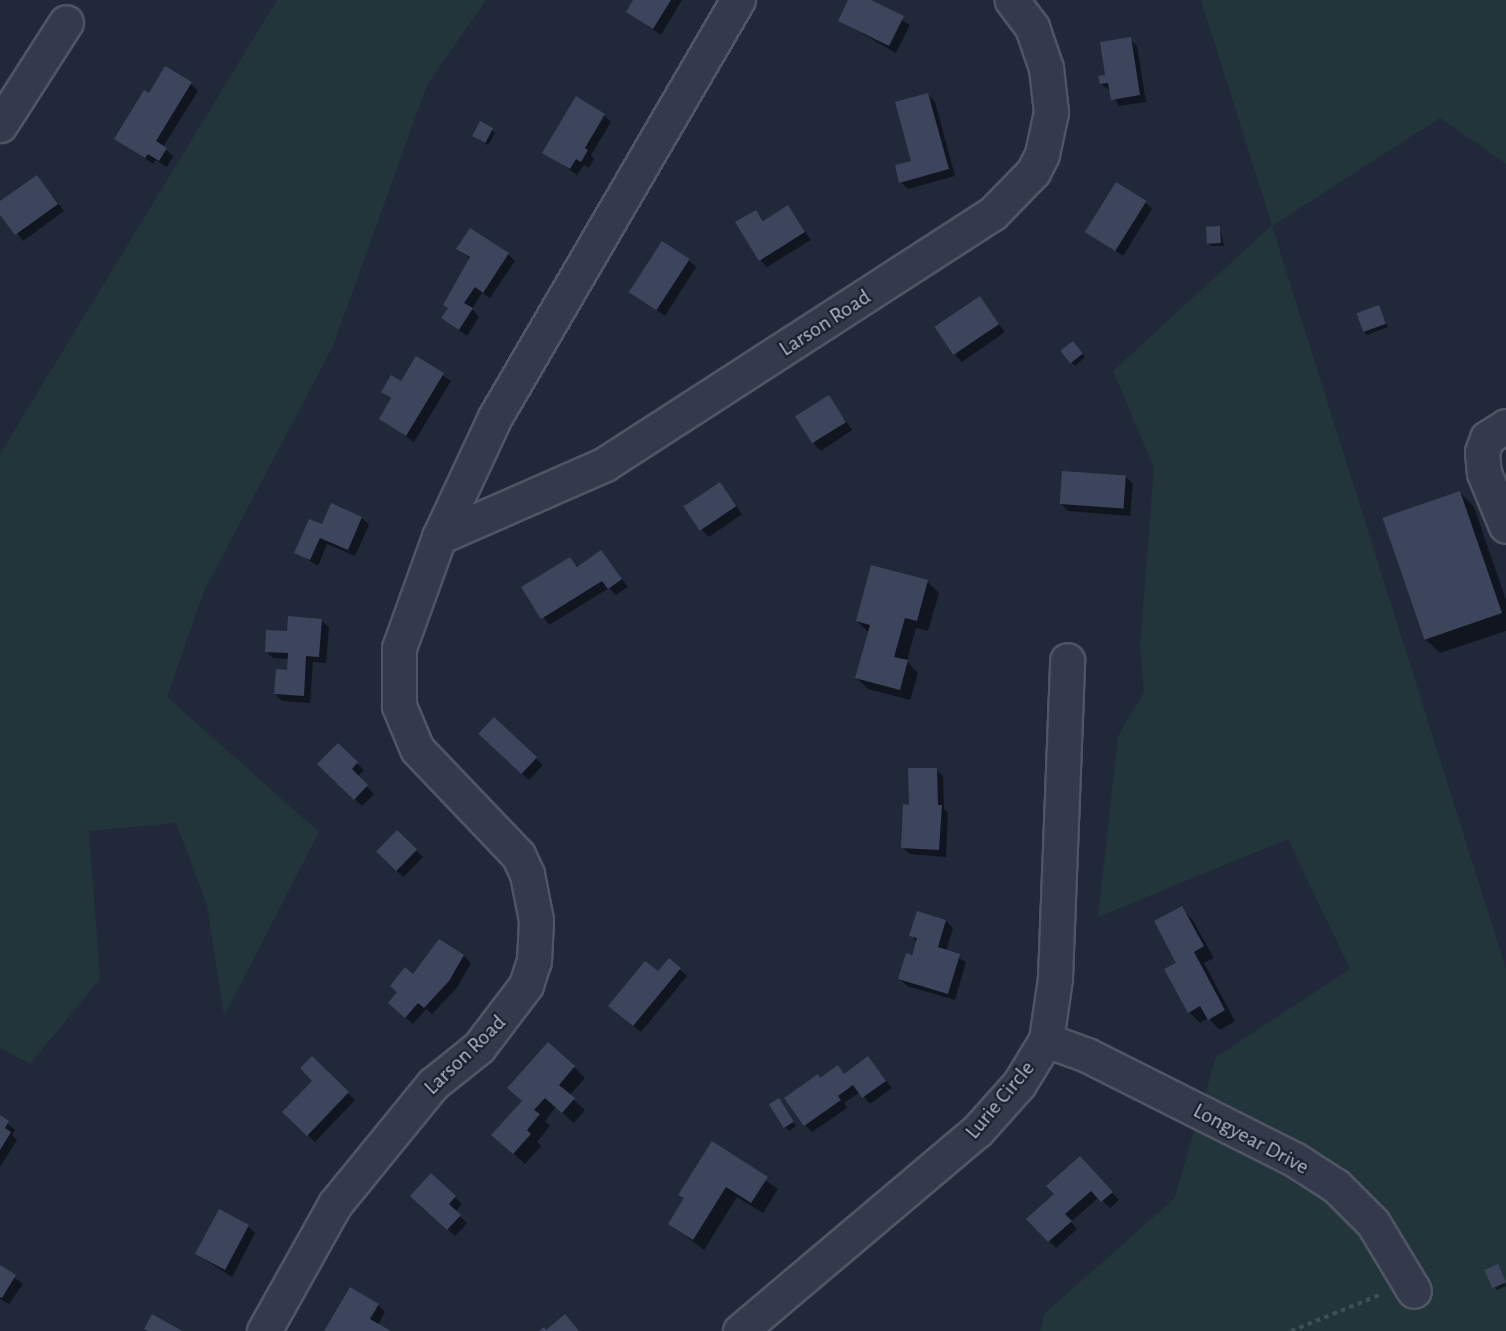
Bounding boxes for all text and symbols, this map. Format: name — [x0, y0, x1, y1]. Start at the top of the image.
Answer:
street label: Larson Road — [774, 284, 876, 362]
street label: Larson Road — [419, 1009, 511, 1101]
street label: Lurie Circle — [960, 1055, 1040, 1145]
street label: Longyear Drive — [1189, 1097, 1313, 1181]

